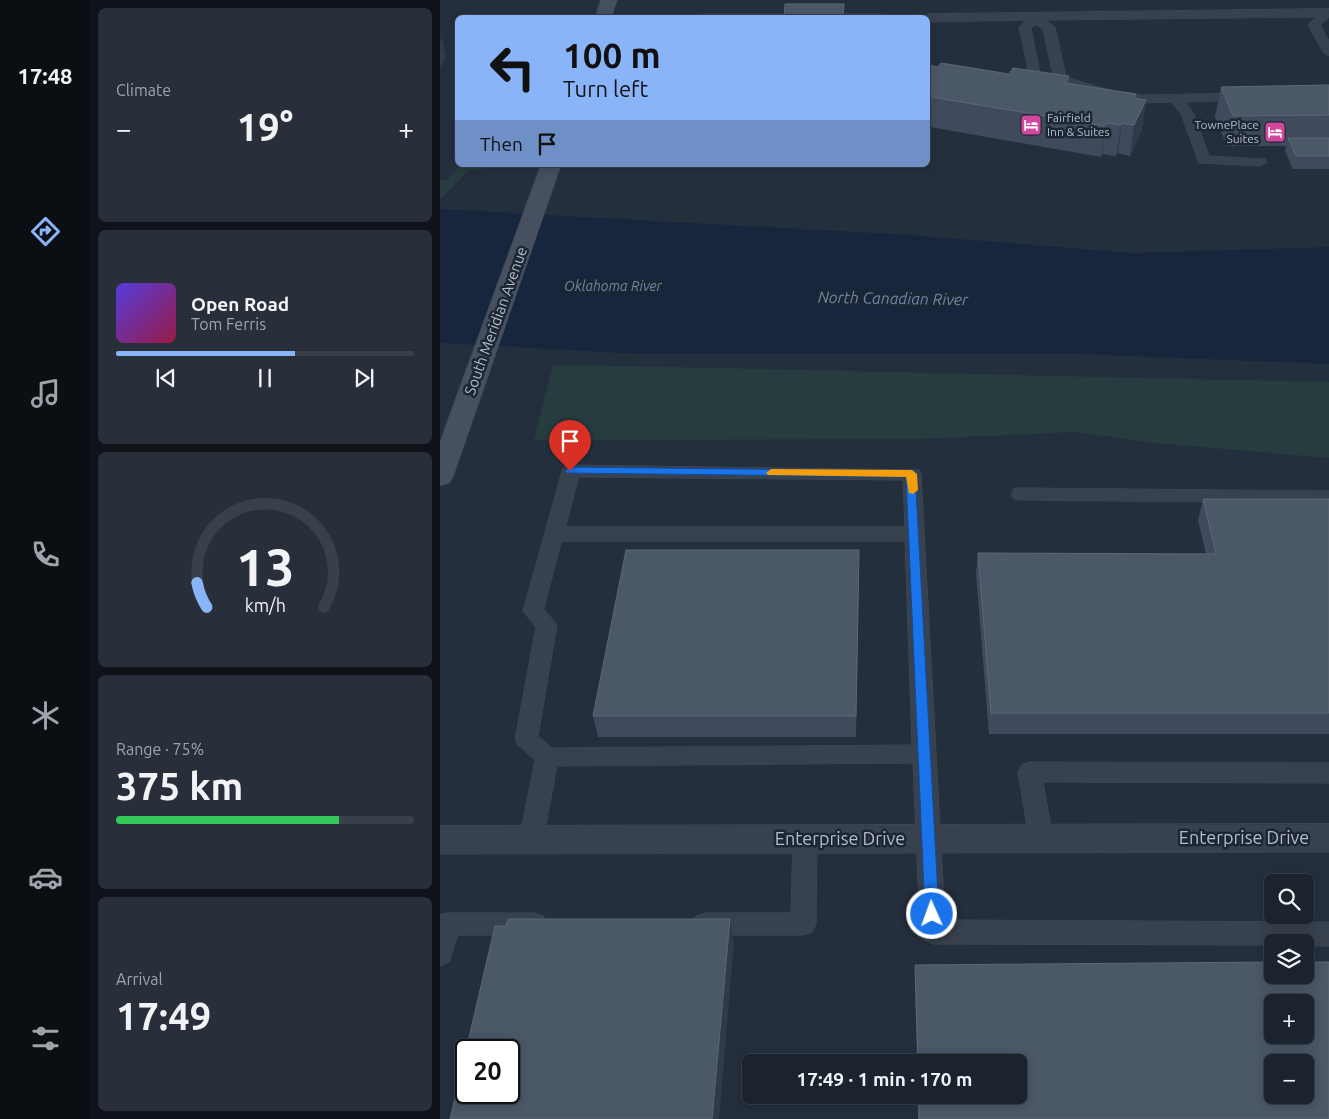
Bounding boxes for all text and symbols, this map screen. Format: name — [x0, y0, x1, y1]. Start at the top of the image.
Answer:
icon: left — [480, 35, 545, 100]
text: 100 m — [563, 35, 661, 75]
text: 17:48 — [17, 63, 73, 88]
text: Turn left — [563, 76, 648, 101]
text: Climate — [116, 81, 171, 99]
text: 19° — [237, 106, 293, 148]
place label: Fairfield Inn & Suites — [1047, 111, 1110, 138]
text: − — [116, 113, 132, 144]
text: + — [398, 113, 414, 144]
hotel icon: Fairfield Inn & Suites — [1019, 113, 1043, 137]
place label: TownePlace Suites — [1194, 118, 1259, 145]
hotel icon: TownePlace Suites — [1263, 120, 1287, 144]
icon: arrive — [533, 130, 561, 158]
text: Then — [480, 133, 523, 155]
icon: directions — [28, 214, 63, 249]
street label: South Meridian Avenue — [461, 244, 530, 397]
water label: Oklahoma River — [564, 278, 663, 294]
water label: North Canadian River — [818, 288, 969, 308]
text: Open Road — [191, 293, 289, 315]
text: Tom Ferris — [191, 315, 266, 333]
icon: previous — [152, 364, 180, 392]
icon: pause — [251, 364, 279, 392]
icon: next — [350, 364, 378, 392]
icon: music — [28, 376, 63, 411]
pin — [549, 420, 591, 471]
icon: arrive — [556, 427, 584, 455]
icon: phone — [28, 537, 63, 572]
text: 13 — [236, 538, 294, 596]
text: km/h — [244, 595, 286, 615]
icon: climate — [28, 698, 63, 733]
text: Range · 75% — [116, 740, 204, 758]
text: 375 km — [116, 765, 243, 807]
street label: Enterprise Drive — [1179, 827, 1309, 847]
street label: Enterprise Drive — [775, 828, 905, 848]
icon: car — [28, 860, 63, 895]
map controls — [1264, 874, 1314, 1104]
button: search — [1264, 874, 1314, 924]
position arrow — [905, 887, 957, 939]
button: layers — [1264, 934, 1314, 984]
text: Arrival — [116, 970, 163, 988]
button: + — [1264, 994, 1314, 1044]
text: 17:49 — [116, 995, 211, 1037]
icon: filters — [28, 1021, 63, 1056]
speed limit sign: 20 — [455, 1039, 520, 1104]
button: − — [1264, 1054, 1314, 1104]
text: 17:49 · 1 min · 170 m — [797, 1068, 972, 1090]

